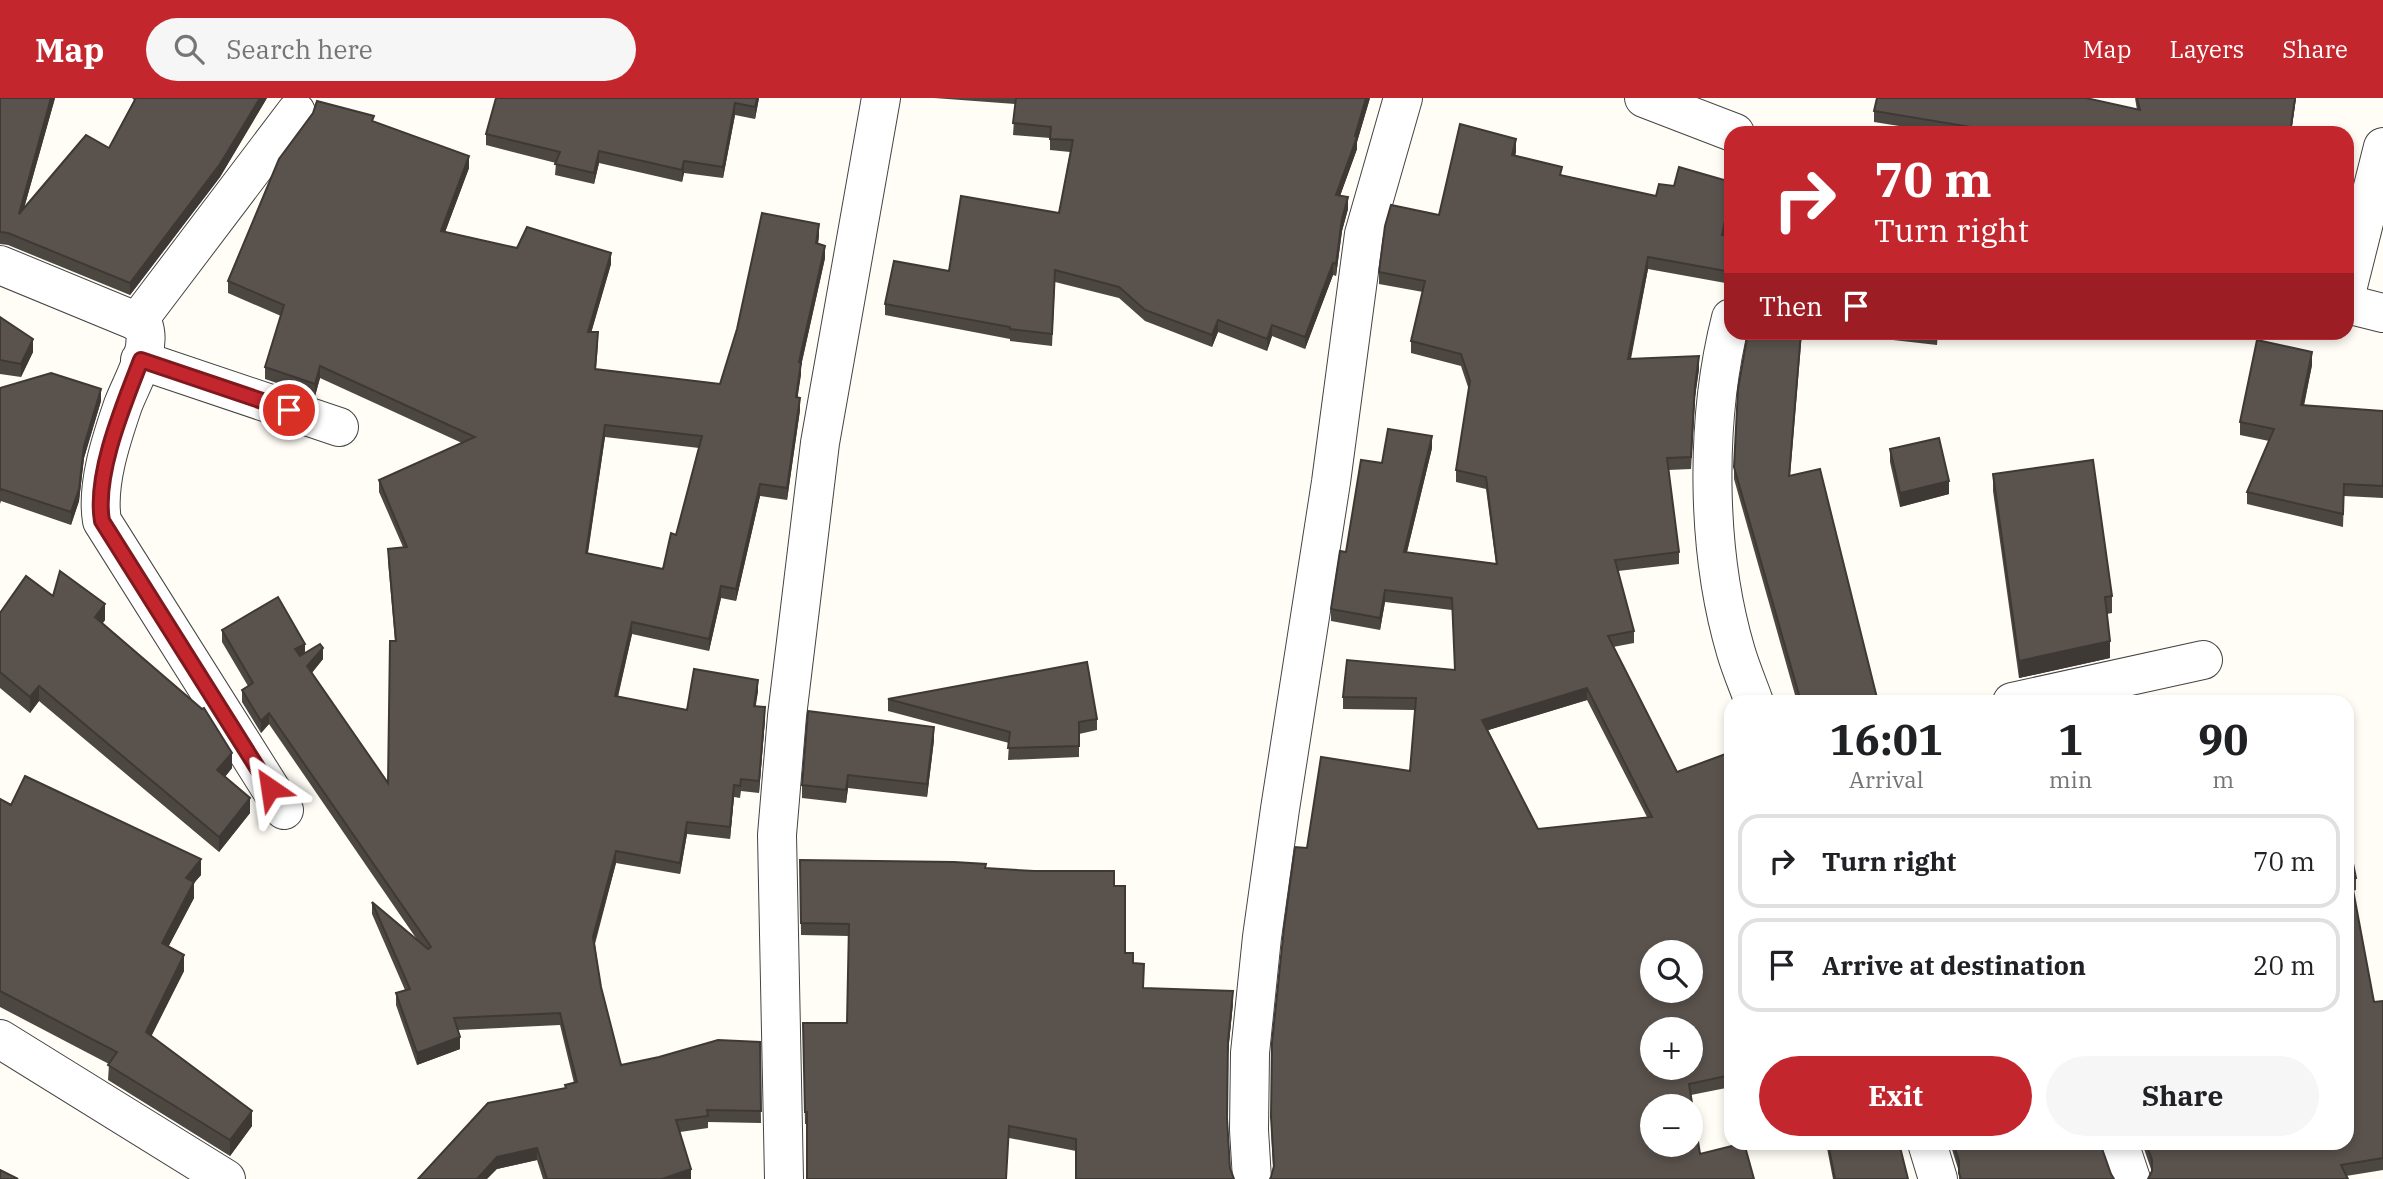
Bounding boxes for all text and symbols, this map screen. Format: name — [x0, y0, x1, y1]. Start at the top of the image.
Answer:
search box — [146, 18, 636, 81]
text: Map — [35, 28, 104, 71]
icon: search — [170, 30, 208, 68]
text: Search here — [226, 32, 373, 66]
text: Map — [2083, 33, 2131, 65]
text: Layers — [2169, 33, 2244, 65]
text: Share — [2282, 33, 2348, 65]
text: 70 m — [1874, 147, 1992, 210]
icon: right — [1759, 154, 1850, 245]
text: Turn right — [1874, 209, 2029, 251]
icon: arrive — [1837, 287, 1875, 325]
text: Then — [1759, 289, 1823, 323]
pin — [259, 380, 319, 440]
icon: arrive — [270, 391, 308, 429]
text: 16:01 — [1830, 712, 1943, 767]
text: 1 — [2058, 712, 2083, 767]
text: 90 — [2198, 712, 2248, 767]
position arrow — [233, 751, 307, 825]
text: Arrival — [1849, 764, 1924, 794]
text: min — [2049, 764, 2093, 794]
text: m — [2212, 764, 2234, 794]
icon: right — [1763, 842, 1801, 880]
text: Turn right — [1822, 844, 1956, 878]
text: 70 m — [2253, 844, 2315, 878]
map controls — [1640, 940, 1703, 1157]
button: search — [1640, 940, 1703, 1003]
icon: arrive — [1763, 946, 1801, 984]
text: Arrive at destination — [1822, 948, 2086, 982]
text: 20 m — [2253, 948, 2315, 982]
button: + — [1640, 1017, 1703, 1080]
button: Exit — [1759, 1056, 2032, 1136]
button: Share — [2046, 1056, 2319, 1136]
button: − — [1640, 1094, 1703, 1157]

